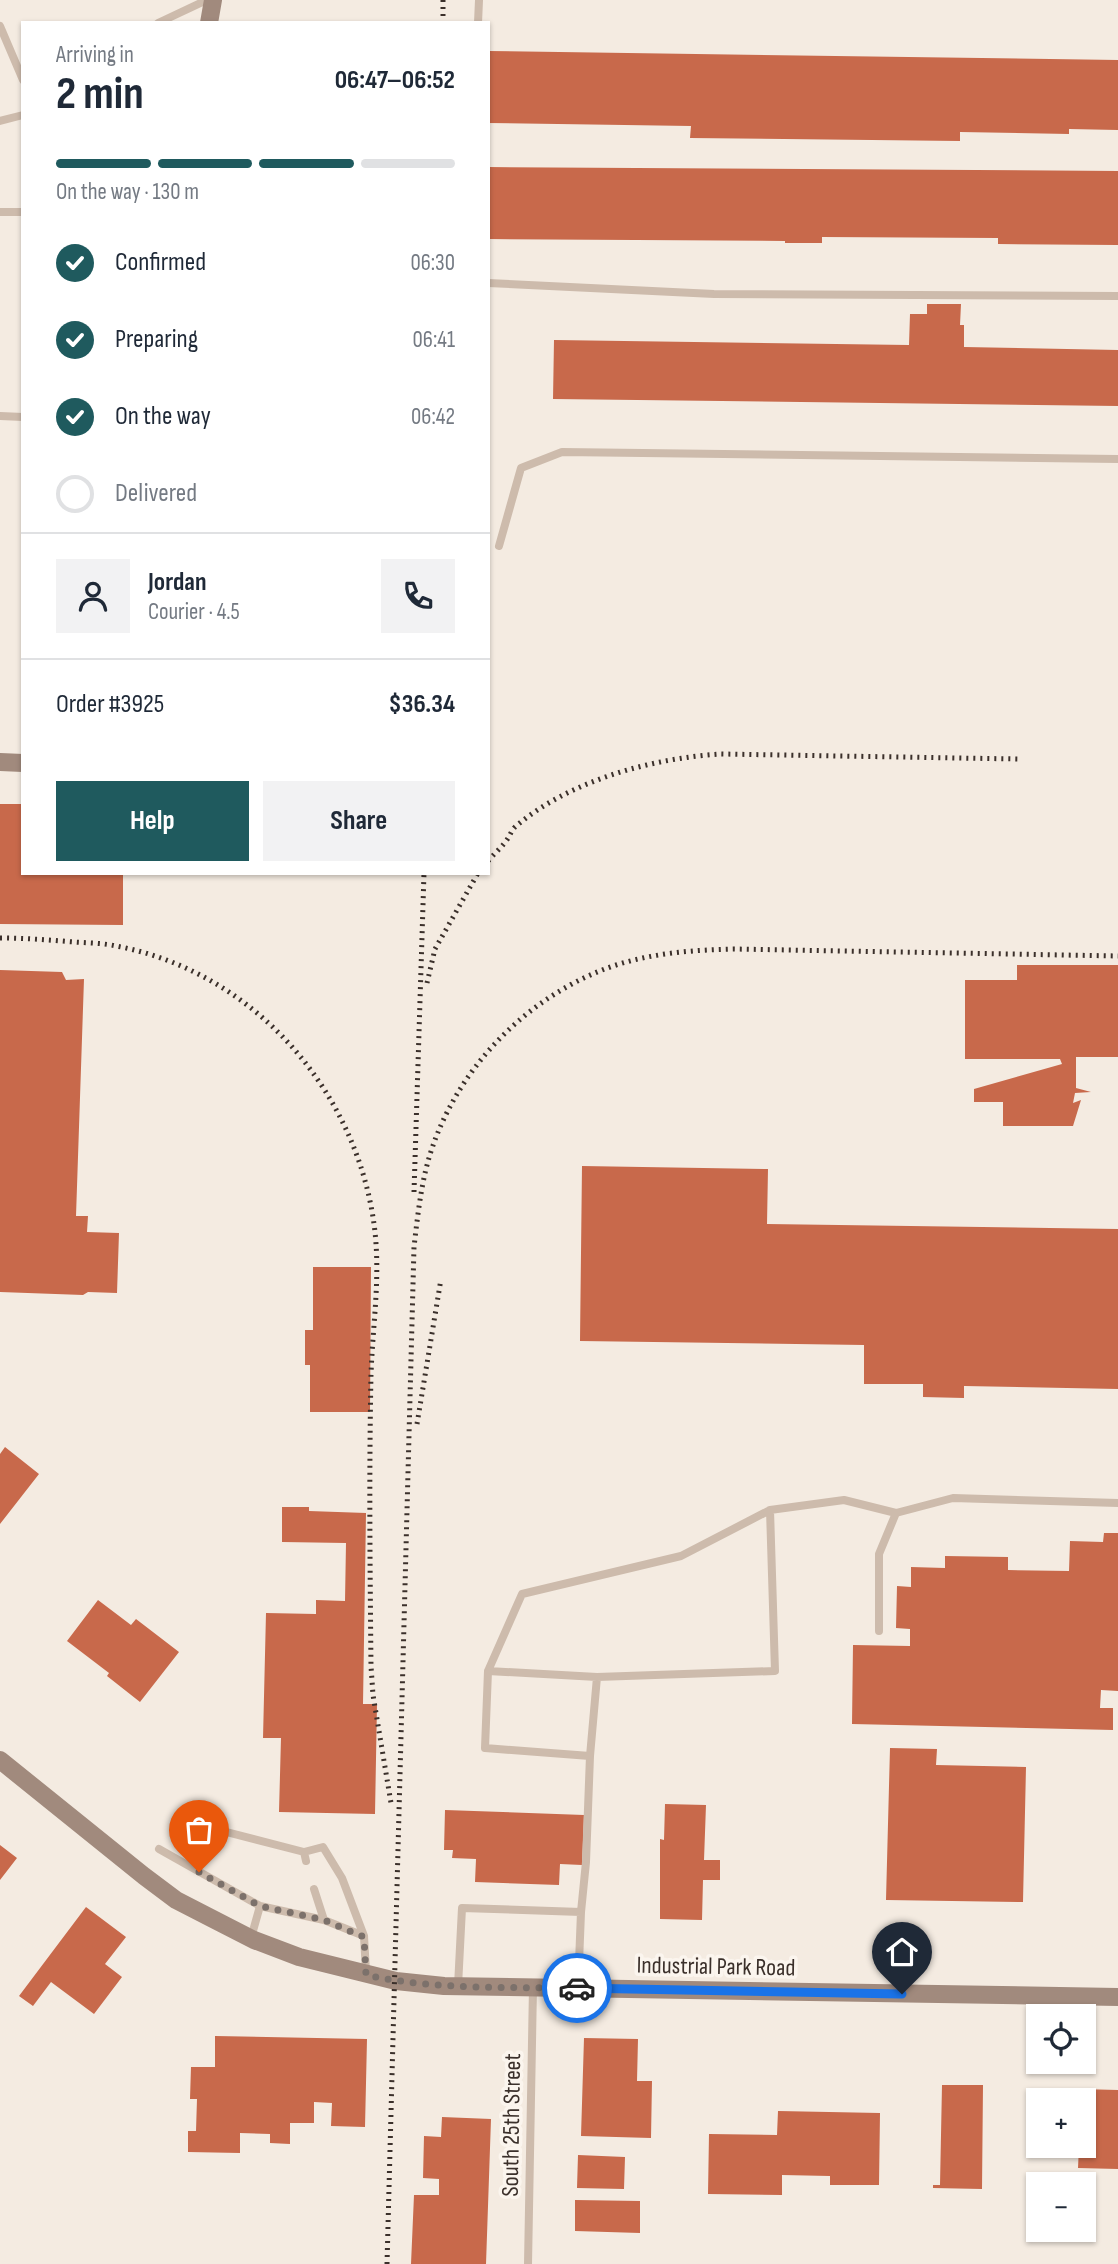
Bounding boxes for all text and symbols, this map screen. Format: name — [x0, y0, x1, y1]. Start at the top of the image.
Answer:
text: Arriving in — [56, 41, 134, 69]
text: 06:47–06:52 — [335, 65, 455, 96]
text: 2 min — [56, 67, 144, 122]
text: On the way · 130 m — [56, 178, 199, 206]
icon: check — [56, 244, 94, 282]
text: Confirmed — [115, 247, 206, 278]
text: 06:30 — [410, 249, 455, 277]
icon: check — [56, 321, 94, 359]
text: Preparing — [115, 324, 198, 355]
text: 06:41 — [413, 326, 455, 354]
icon: check — [56, 398, 94, 436]
text: On the way — [115, 401, 211, 432]
text: 06:42 — [411, 403, 455, 431]
text: Delivered — [115, 478, 197, 509]
button: person — [56, 559, 130, 633]
button: phone — [381, 559, 455, 633]
text: Jordan — [148, 567, 206, 598]
text: Courier · 4.5 — [148, 598, 240, 626]
text: Order #3925 — [56, 689, 164, 720]
text: $36.34 — [389, 689, 455, 720]
button: Help — [56, 781, 249, 861]
button: Share — [263, 781, 455, 861]
pin — [169, 1800, 229, 1872]
icon: bag — [180, 1811, 218, 1849]
pin — [872, 1922, 932, 1994]
icon: home — [883, 1933, 921, 1971]
street label: Industrial Park Road — [636, 1951, 796, 1982]
courier — [542, 1953, 612, 2023]
icon: car — [558, 1969, 596, 2007]
map controls — [1026, 2004, 1096, 2242]
button: locate — [1026, 2004, 1096, 2074]
street label: South 25th Street — [496, 2053, 527, 2197]
button: + — [1026, 2088, 1096, 2158]
button: − — [1026, 2172, 1096, 2242]

